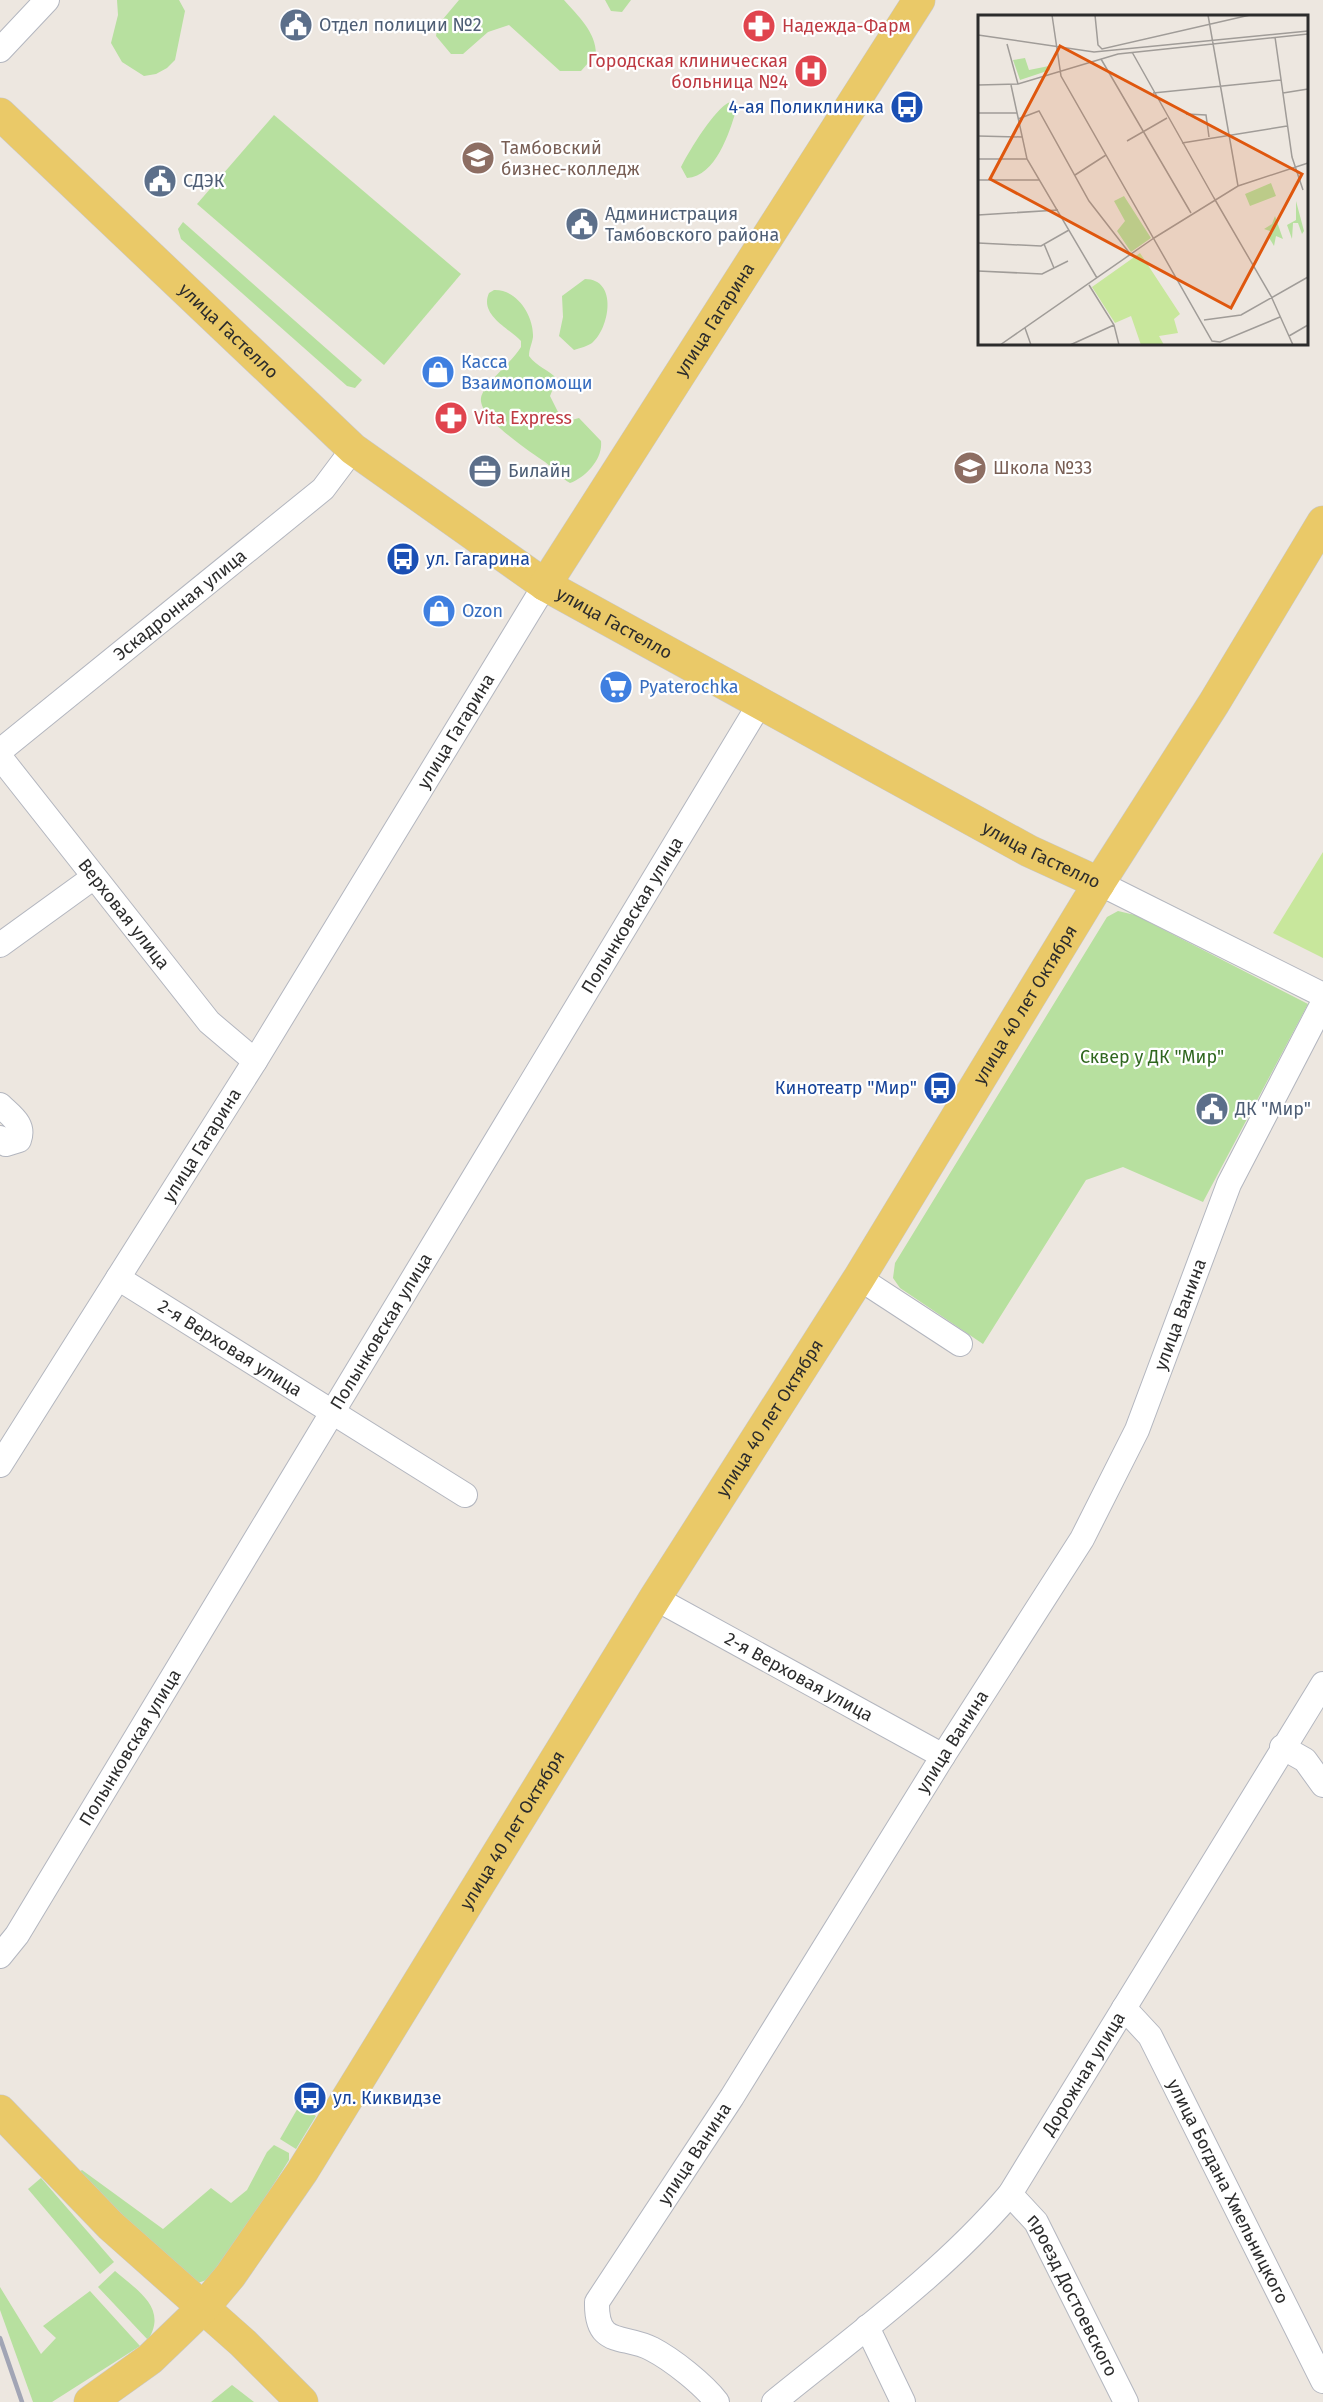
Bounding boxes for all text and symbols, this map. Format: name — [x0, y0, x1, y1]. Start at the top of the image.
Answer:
public building icon: Отдел полиции №2 — [278, 7, 314, 43]
pharmacy icon: Надежда-Фарм — [741, 8, 777, 44]
place label: Отдел полиции №2 — [319, 14, 482, 36]
place label: Надежда-Фарм — [782, 15, 911, 37]
inset map — [978, 15, 1308, 345]
place label: Городская клиническая больница №4 — [588, 50, 788, 93]
hospital icon: Городская клиническая больница №4 — [793, 53, 829, 89]
bus stop icon: 4-ая Поликлиника — [889, 89, 925, 125]
place label: 4-ая Поликлиника — [728, 96, 884, 118]
place label: Тамбовский бизнес-колледж — [501, 137, 640, 180]
school or university icon: Тамбовский бизнес-колледж — [460, 140, 496, 176]
public building icon: СДЭК — [142, 163, 178, 199]
place label: СДЭК — [183, 170, 225, 192]
place label: Администрация Тамбовского района — [605, 203, 779, 246]
public building icon: Администрация Тамбовского района — [564, 206, 600, 242]
street label: улица Гагарина — [670, 259, 759, 381]
street label: улица Гастелло — [174, 278, 283, 383]
place label: Касса Взаимопомощи — [461, 351, 592, 394]
shop icon: Касса Взаимопомощи — [420, 354, 456, 390]
pharmacy icon: Vita Express — [433, 400, 469, 436]
place label: Vita Express — [474, 407, 572, 429]
school or university icon: Школа №33 — [952, 450, 988, 486]
office icon: Билайн — [467, 453, 503, 489]
place label: Школа №33 — [993, 457, 1092, 479]
place label: Билайн — [508, 460, 571, 482]
bus stop icon: ул. Гагарина — [385, 541, 421, 577]
street label: Эскадронная улица — [109, 544, 251, 665]
place label: ул. Гагарина — [426, 548, 530, 570]
street label: улица Гастелло — [552, 582, 676, 664]
shop icon: Ozon — [421, 593, 457, 629]
place label: Ozon — [462, 600, 503, 622]
supermarket icon: Pyaterochka — [598, 669, 634, 705]
street label: улица Гагарина — [413, 670, 499, 793]
place label: Pyaterochka — [639, 676, 739, 698]
street label: улица Гастелло — [978, 816, 1104, 893]
street label: Полынковская улица — [577, 833, 688, 998]
street label: Верховая улица — [73, 854, 174, 974]
street label: улица 40 лет Октября — [968, 921, 1082, 1088]
park label: Сквер у ДК "Мир" — [1080, 1046, 1224, 1068]
bus stop icon: Кинотеатр "Мир" — [922, 1070, 958, 1106]
place label: Кинотеатр "Мир" — [775, 1077, 917, 1099]
street label: улица Гагарина — [158, 1084, 246, 1207]
public building icon: ДК "Мир" — [1194, 1091, 1230, 1127]
place label: ДК "Мир" — [1234, 1098, 1311, 1120]
street label: Полынковская улица — [326, 1249, 437, 1414]
street label: улица Ванина — [1149, 1256, 1211, 1374]
street label: 2-я Верховая улица — [154, 1295, 306, 1401]
street label: улица 40 лет Октября — [711, 1335, 828, 1501]
street label: 2-я Верховая улица — [721, 1627, 877, 1726]
street label: Полынковская улица — [74, 1665, 186, 1830]
street label: улица Ванина — [912, 1686, 993, 1797]
street label: улица 40 лет Октября — [455, 1747, 569, 1914]
street label: Дорожная улица — [1037, 2008, 1130, 2141]
street label: улица Богдана Хмельницкого — [1162, 2075, 1293, 2307]
bus stop icon: ул. Киквидзе — [292, 2080, 328, 2116]
place label: ул. Киквидзе — [333, 2087, 442, 2109]
street label: улица Ванина — [653, 2099, 736, 2209]
street label: проезд Достоевского — [1023, 2209, 1122, 2380]

